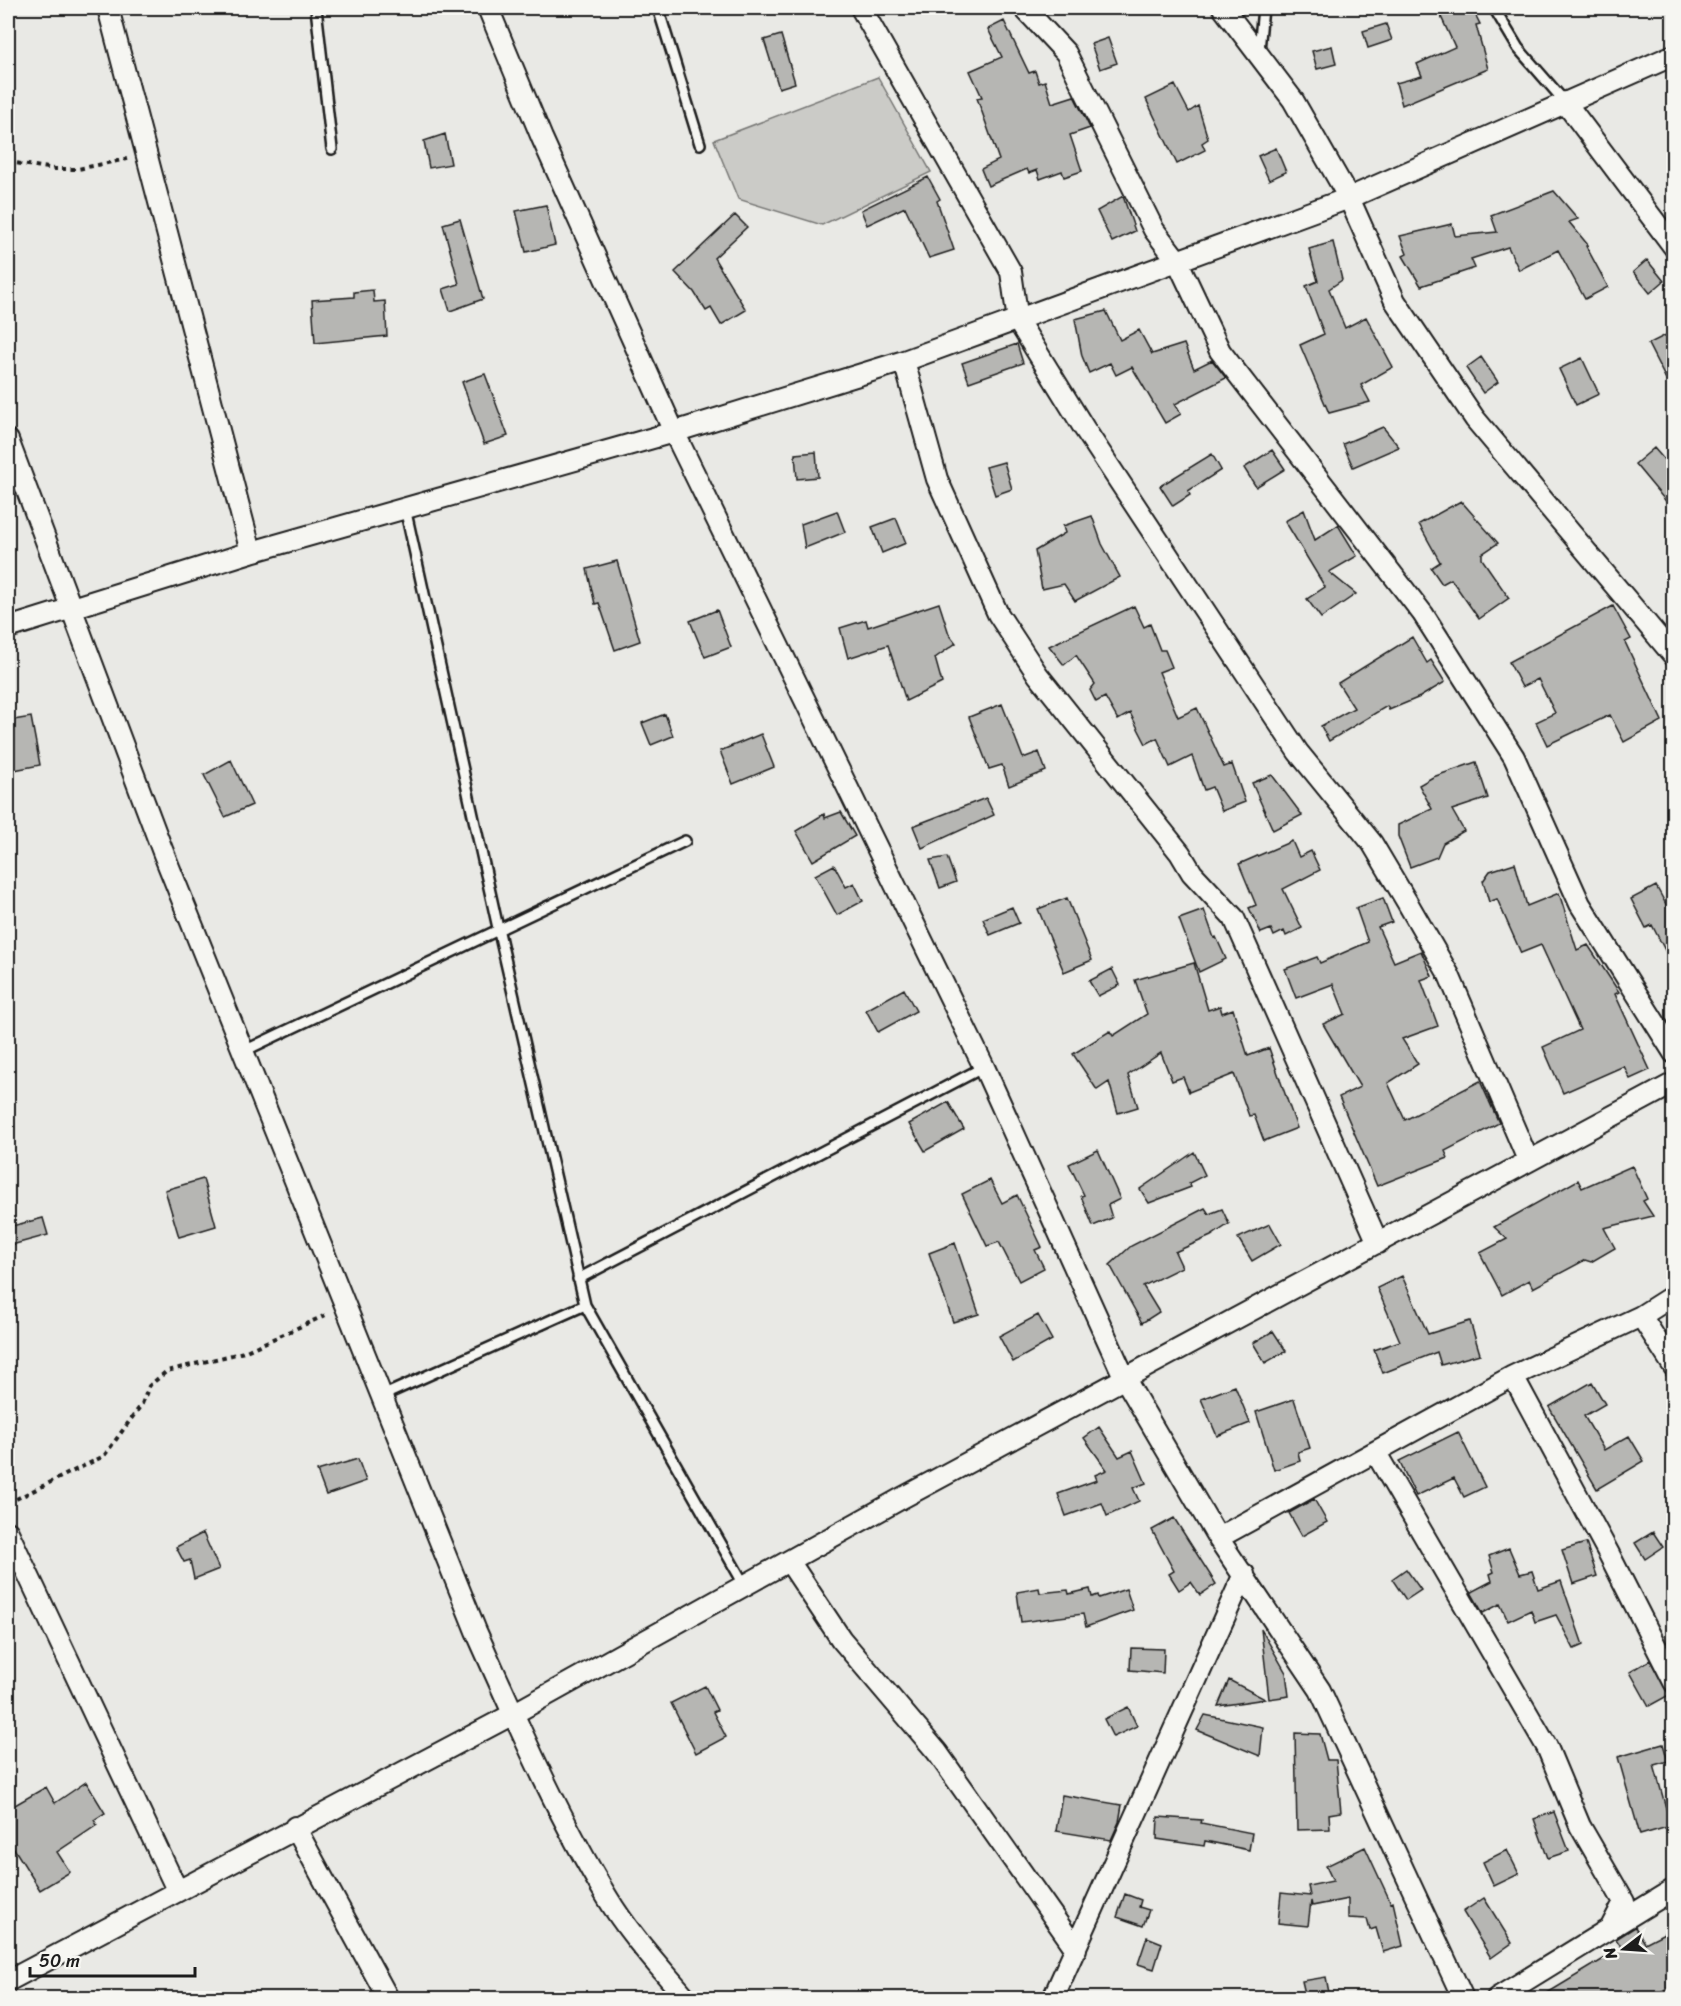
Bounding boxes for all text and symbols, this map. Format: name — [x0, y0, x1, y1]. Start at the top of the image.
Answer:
north arrow — [1594, 1919, 1654, 1979]
scale bar — [30, 1940, 195, 1978]
text: N — [1594, 1943, 1626, 1964]
text: 50 m — [39, 1945, 80, 1977]

